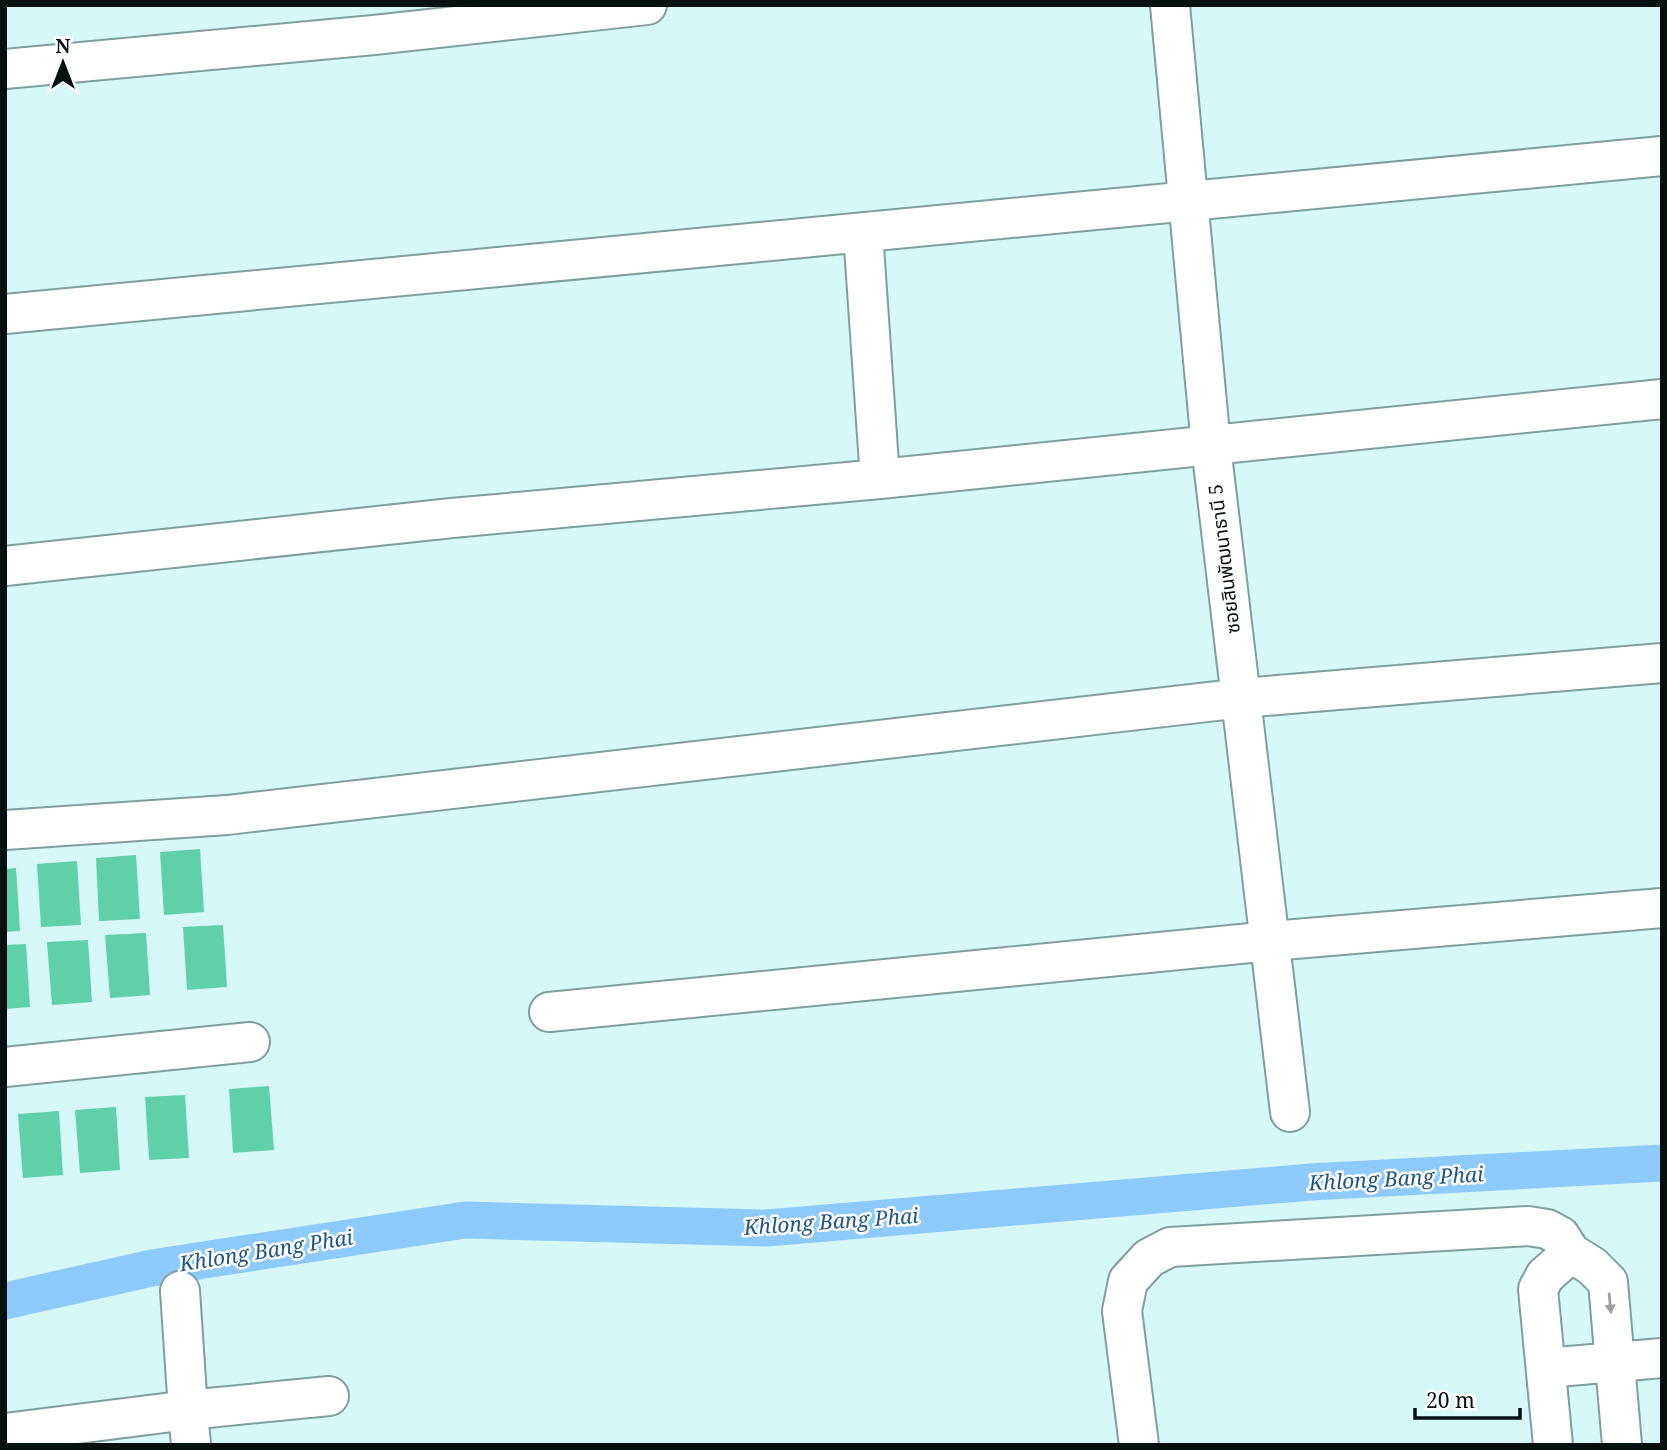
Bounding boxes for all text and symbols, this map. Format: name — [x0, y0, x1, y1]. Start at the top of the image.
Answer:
north arrow — [28, 28, 98, 98]
text: N — [56, 33, 71, 59]
street label: ซอยสินพัฒนาธานี 5 — [1202, 483, 1246, 635]
water label: Khlong Bang Phai — [1307, 1159, 1485, 1197]
water label: Khlong Bang Phai — [742, 1201, 920, 1241]
water label: Khlong Bang Phai — [176, 1222, 355, 1278]
one-way arrow — [1605, 1292, 1616, 1314]
scale bar — [1415, 1376, 1520, 1420]
text: 20 m — [1426, 1386, 1475, 1414]

